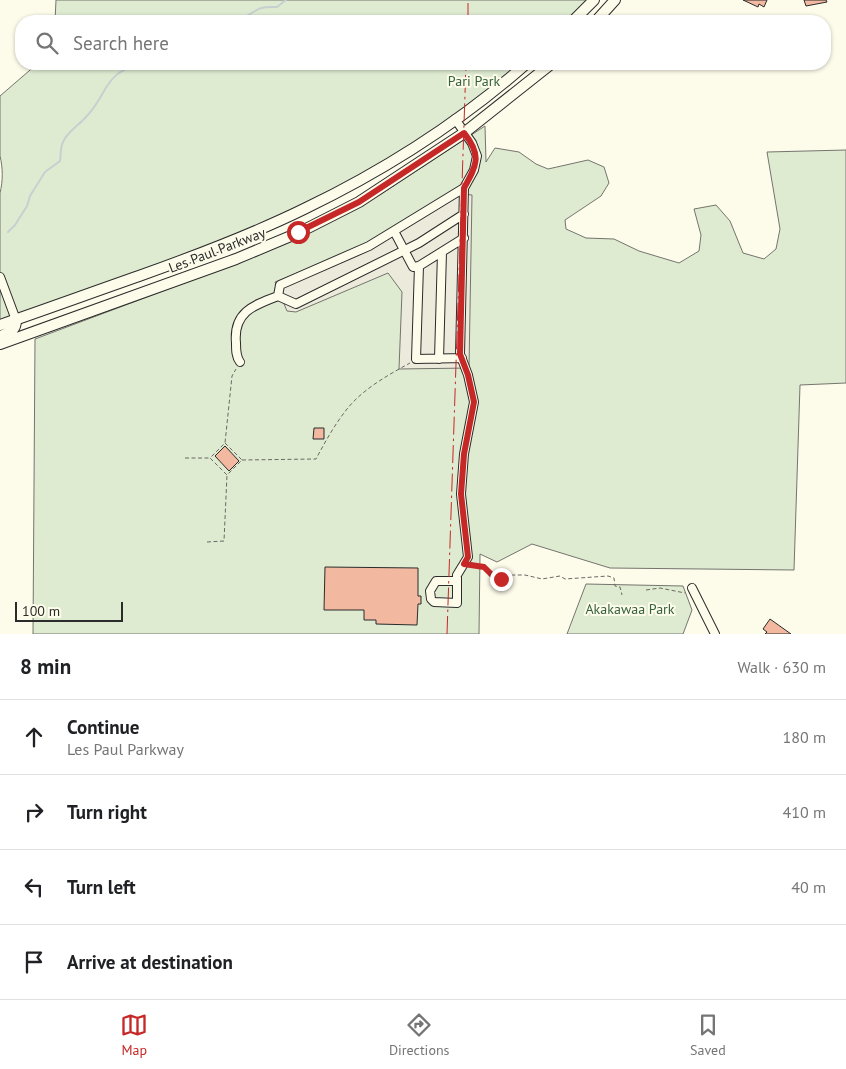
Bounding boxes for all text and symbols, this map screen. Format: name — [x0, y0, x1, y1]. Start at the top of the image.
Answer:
search box — [15, 15, 831, 70]
icon: search — [33, 29, 61, 57]
text: Search here — [73, 31, 169, 55]
park label: Pari Park — [448, 72, 500, 90]
route start — [287, 221, 310, 244]
street label: Les Paul Parkway — [166, 223, 268, 277]
route end — [490, 568, 513, 591]
scale bar — [15, 599, 122, 622]
park label: Akakawaa Park — [585, 600, 675, 618]
text: 100 m — [22, 602, 60, 620]
text: 8 min — [20, 653, 71, 680]
text: Walk · 630 m — [737, 657, 826, 677]
text: Continue — [67, 715, 139, 739]
icon: ahead — [20, 723, 48, 751]
text: 180 m — [783, 727, 826, 747]
text: Les Paul Parkway — [67, 739, 184, 759]
icon: right — [20, 798, 48, 826]
text: Turn right — [67, 800, 147, 824]
text: 410 m — [783, 802, 826, 822]
icon: left — [20, 873, 48, 901]
text: Turn left — [67, 875, 136, 899]
text: 40 m — [791, 877, 826, 897]
icon: arrive — [20, 948, 48, 976]
text: Arrive at destination — [67, 950, 233, 974]
tab: Map — [120, 1011, 148, 1059]
tab: Directions — [389, 1011, 449, 1059]
tab: Saved — [690, 1011, 726, 1059]

